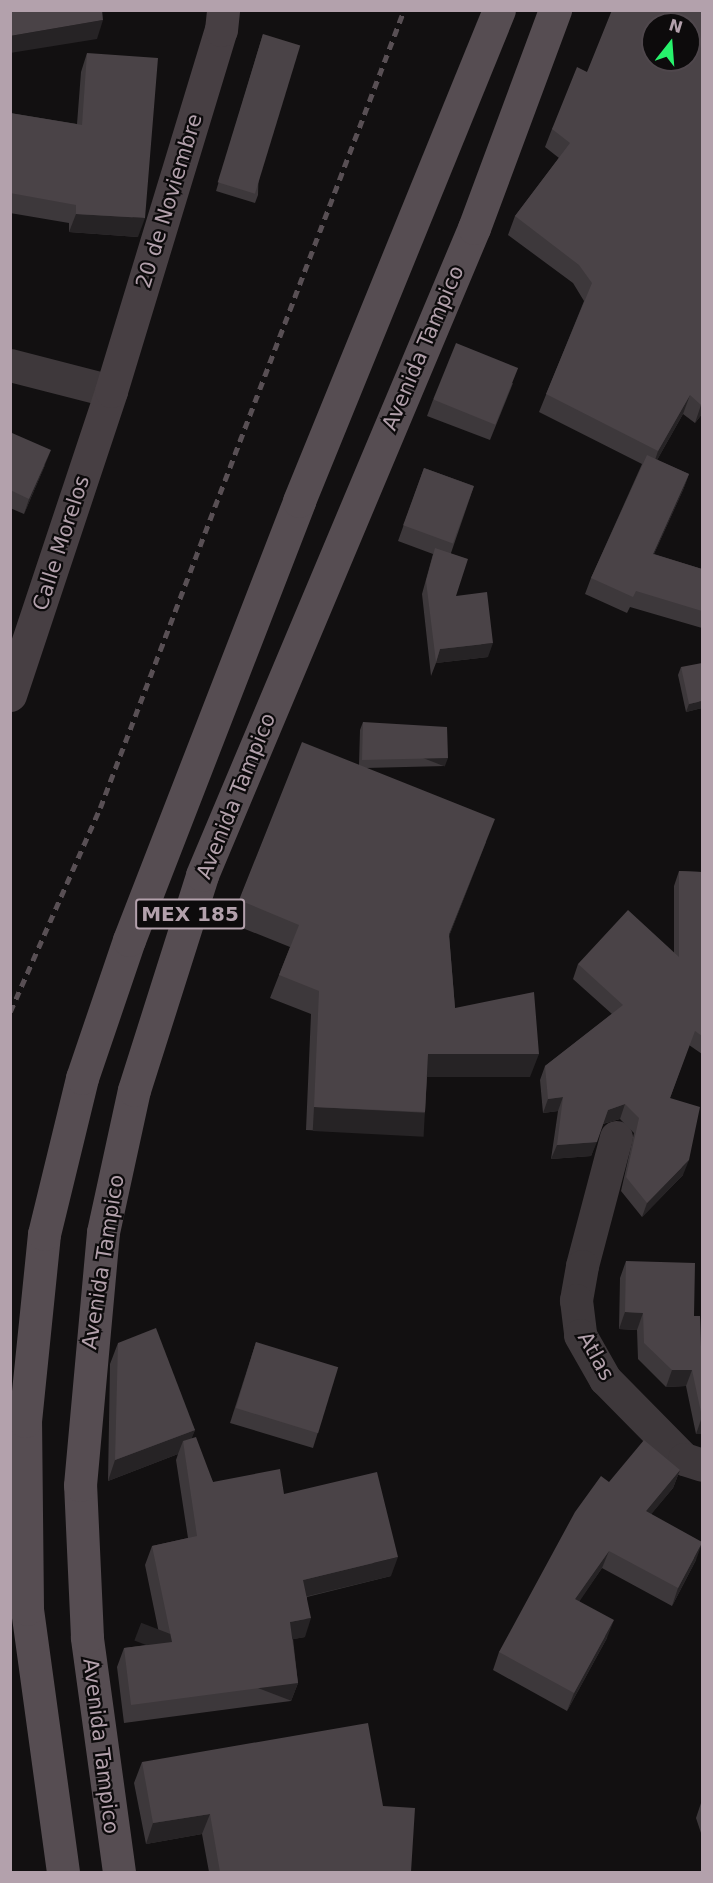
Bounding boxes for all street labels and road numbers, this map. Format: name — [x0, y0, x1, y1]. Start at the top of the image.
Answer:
street label: 20 de Noviembre — [130, 111, 208, 291]
street label: Avenida Tampico — [377, 262, 469, 434]
street label: Calle Morelos — [27, 472, 95, 614]
street label: Avenida Tampico — [191, 709, 281, 883]
road number: MEX 185 — [134, 897, 246, 931]
street label: Avenida Tampico — [77, 1173, 129, 1351]
street label: Atlas — [572, 1327, 620, 1385]
street label: Avenida Tampico — [78, 1657, 124, 1835]

